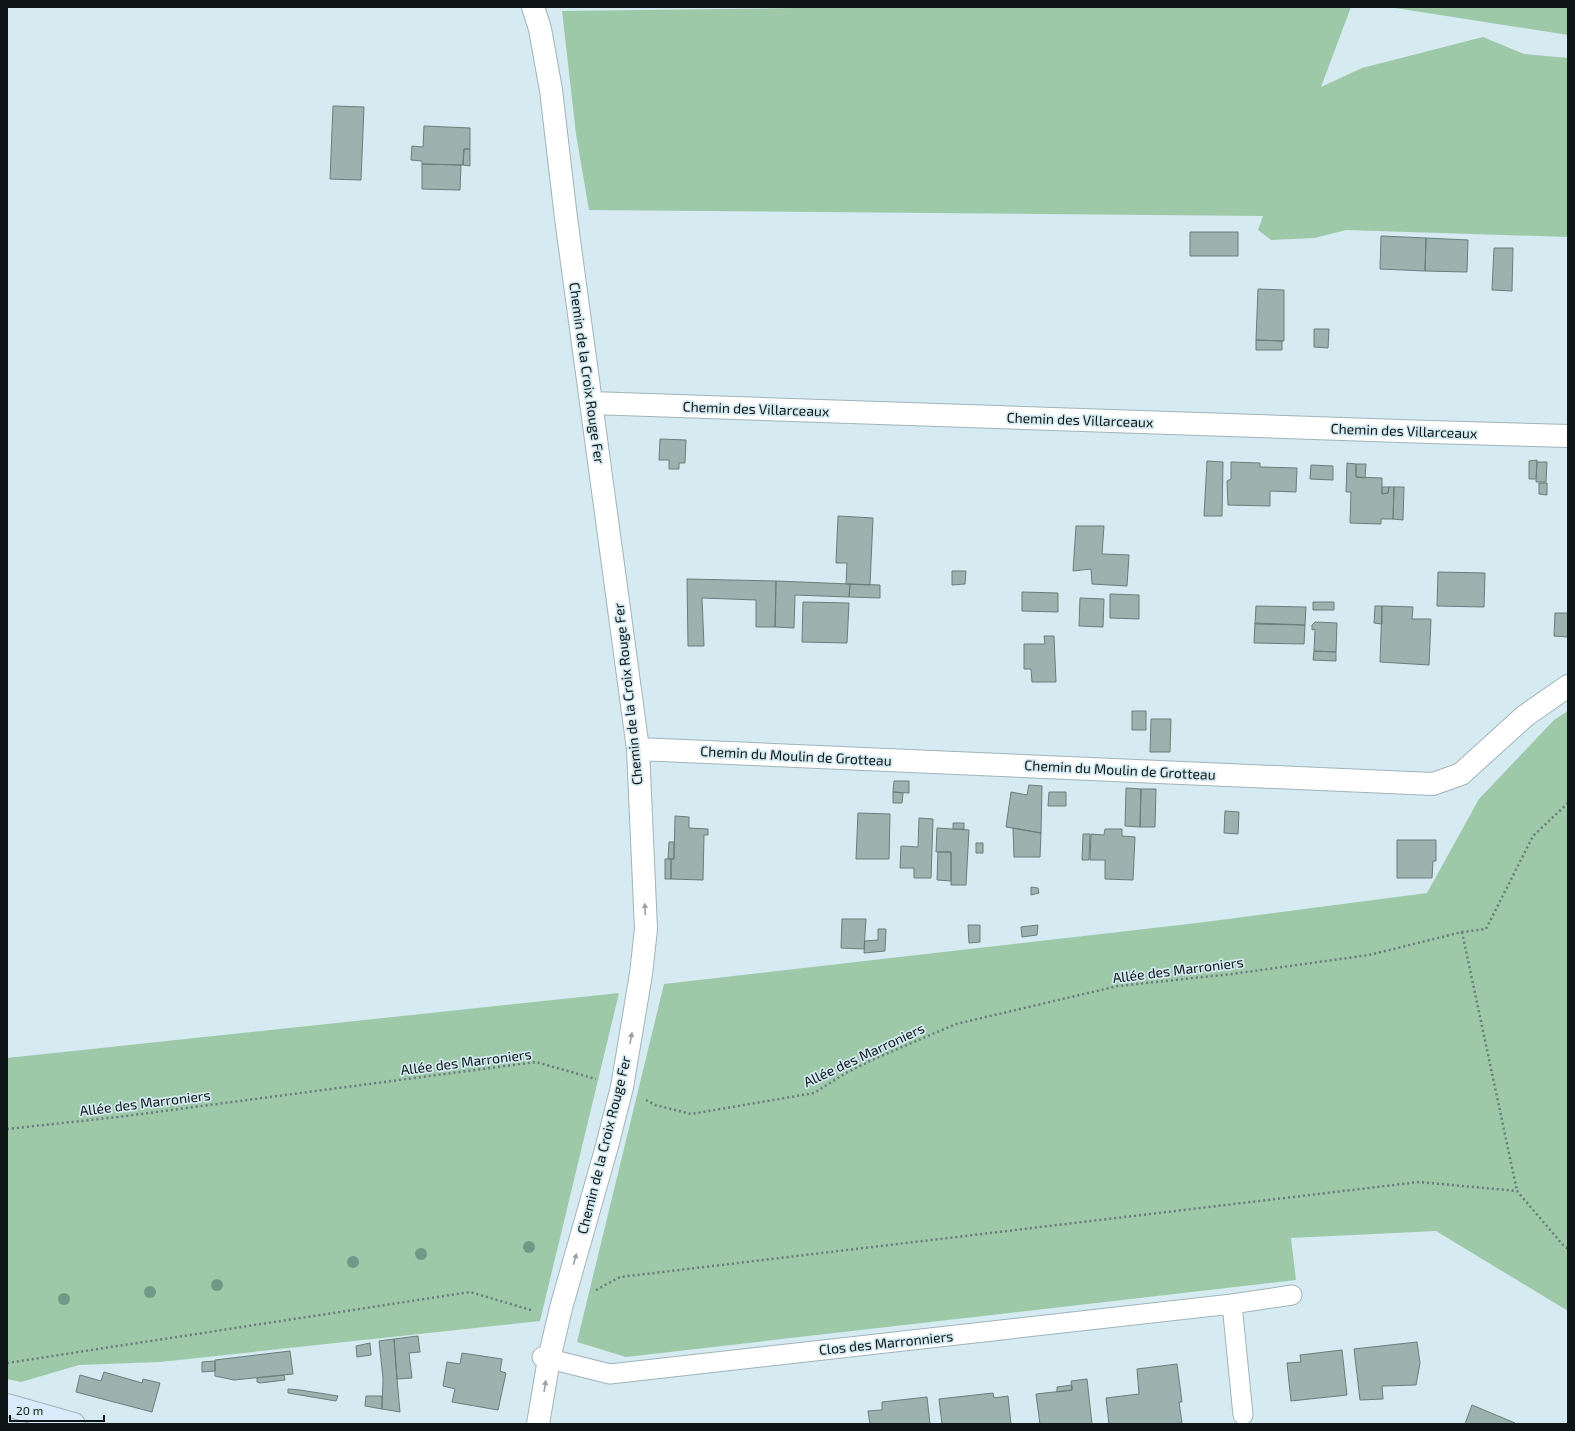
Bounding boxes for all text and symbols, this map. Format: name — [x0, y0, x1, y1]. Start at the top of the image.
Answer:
street label: Chemin de la Croix Rouge Fer — [566, 281, 609, 465]
street label: Chemin des Villarceaux — [682, 397, 830, 420]
street label: Chemin des Villarceaux — [1006, 408, 1154, 431]
street label: Chemin des Villarceaux — [1330, 419, 1478, 442]
street label: Chemin de la Croix Rouge Fer — [609, 602, 646, 786]
street label: Chemin du Moulin de Grotteau — [700, 742, 892, 769]
street label: Chemin du Moulin de Grotteau — [1024, 756, 1216, 783]
one-way arrow — [641, 903, 648, 915]
street label: Allée des Marroniers — [1112, 953, 1244, 986]
street label: Allée des Marroniers — [800, 1019, 927, 1090]
one-way arrow — [628, 1032, 634, 1044]
street label: Allée des Marroniers — [400, 1045, 532, 1078]
street label: Chemin de la Croix Rouge Fer — [573, 1054, 634, 1236]
street label: Allée des Marroniers — [79, 1086, 211, 1119]
one-way arrow — [572, 1253, 578, 1265]
street label: Clos des Marronniers — [818, 1327, 954, 1358]
one-way arrow — [542, 1379, 548, 1392]
scale bar — [10, 1397, 104, 1423]
text: 20 m — [16, 1403, 43, 1417]

